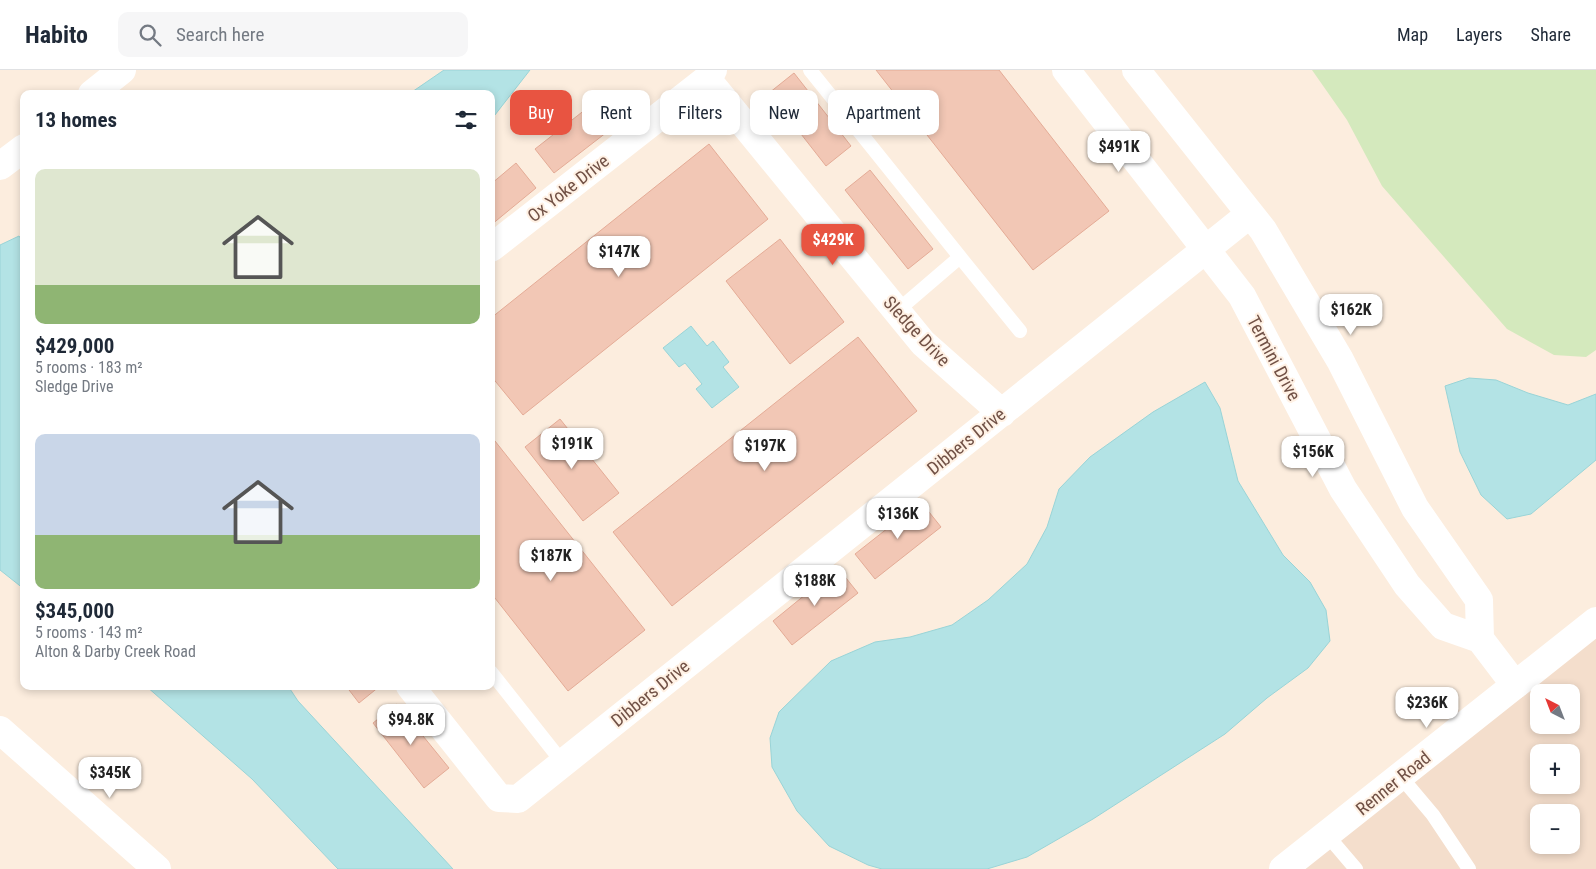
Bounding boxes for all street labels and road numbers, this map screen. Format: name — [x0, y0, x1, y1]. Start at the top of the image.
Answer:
street label: Ox Yoke Drive — [523, 150, 613, 226]
street label: Sledge Drive — [879, 292, 955, 370]
street label: Termini Drive — [1243, 312, 1305, 404]
street label: Dibbers Drive — [923, 403, 1009, 479]
street label: Dibbers Drive — [607, 655, 693, 731]
street label: Renner Road — [1352, 747, 1434, 819]

